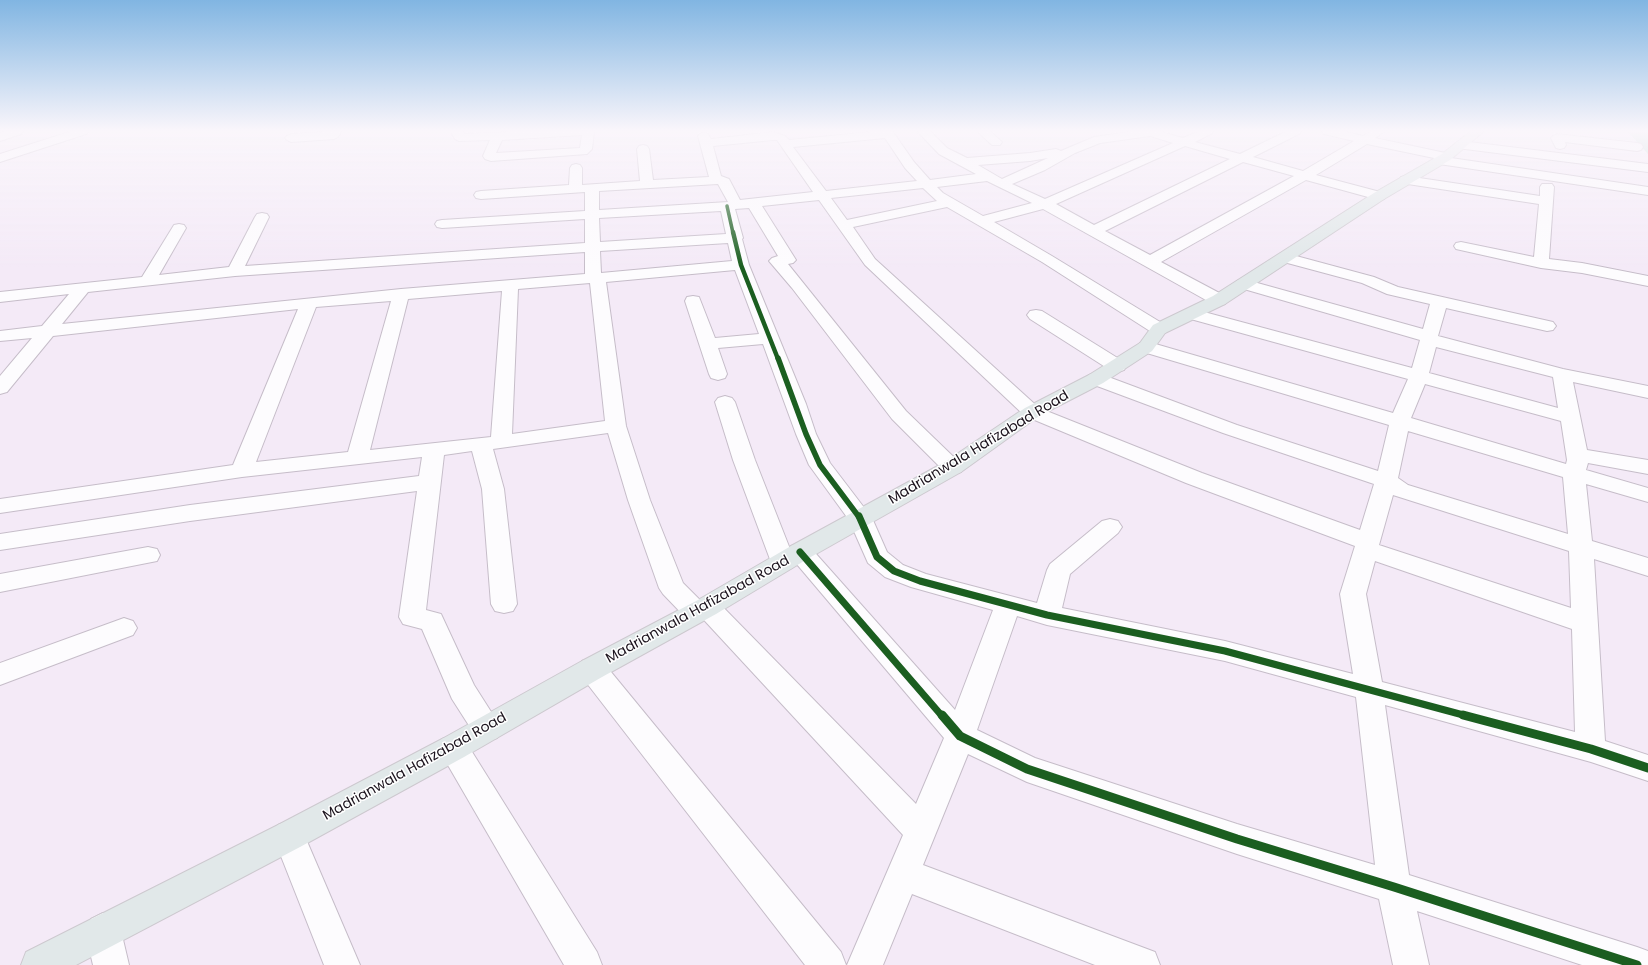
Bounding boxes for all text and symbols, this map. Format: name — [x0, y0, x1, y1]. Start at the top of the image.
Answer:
street label: Madrianwala Hafizabad Road — [886, 387, 1072, 509]
street label: Madrianwala Hafizabad Road — [603, 552, 793, 668]
street label: Madrianwala Hafizabad Road — [320, 709, 510, 825]

